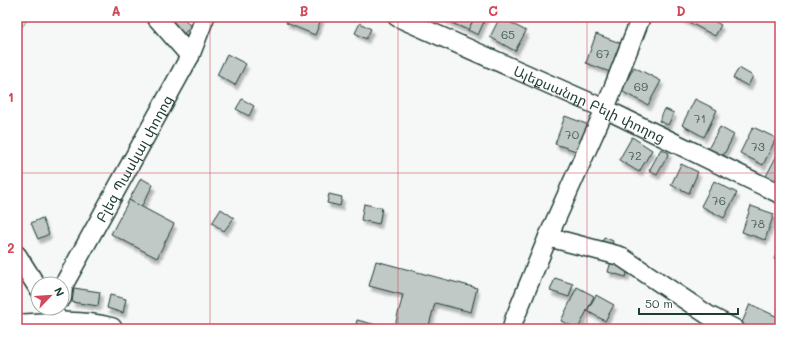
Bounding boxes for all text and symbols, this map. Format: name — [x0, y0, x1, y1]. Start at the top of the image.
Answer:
text: A — [111, 2, 121, 19]
text: B — [300, 2, 309, 19]
text: C — [488, 2, 498, 19]
text: D — [676, 2, 686, 19]
house number: 65 — [501, 26, 515, 42]
house number: 67 — [596, 45, 610, 61]
street label: Ալեքսանդր Բելի փողոց — [511, 60, 668, 146]
house number: 69 — [634, 78, 648, 94]
text: 1 — [8, 88, 14, 105]
street label: Բլեզ Պասկալ փողոց — [91, 91, 176, 225]
house number: 71 — [694, 110, 706, 126]
house number: 70 — [565, 126, 580, 142]
house number: 73 — [751, 138, 765, 154]
house number: 72 — [628, 147, 642, 163]
house number: 76 — [712, 192, 726, 208]
house number: 78 — [751, 215, 765, 231]
text: 2 — [7, 239, 15, 256]
north arrow — [30, 276, 70, 316]
text: N — [51, 285, 68, 299]
scale bar — [639, 290, 738, 316]
text: 50 m — [645, 295, 673, 311]

